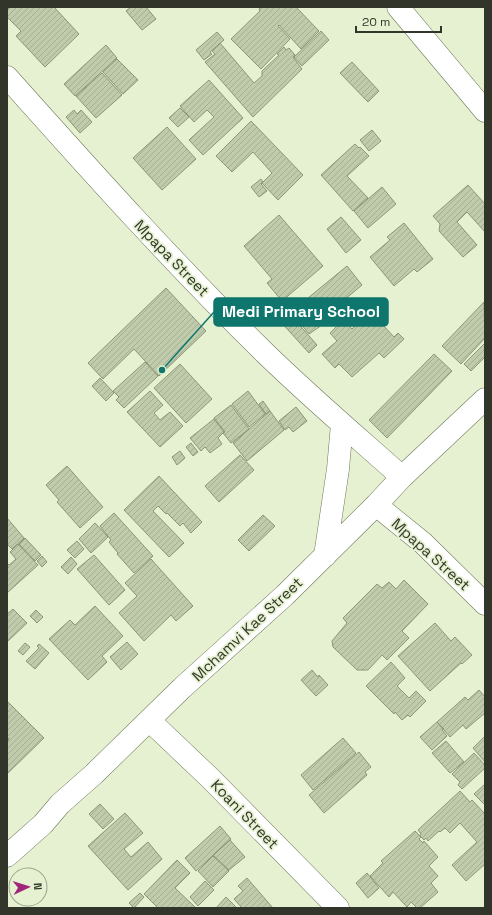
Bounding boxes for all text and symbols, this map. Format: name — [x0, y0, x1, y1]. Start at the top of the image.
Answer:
scale bar — [356, 8, 441, 34]
text: 20 m — [362, 14, 390, 30]
street label: Mpapa Street — [131, 216, 213, 300]
callout: Medi Primary School — [214, 298, 388, 326]
text: Medi Primary School — [222, 301, 380, 322]
street label: Mpapa Street — [388, 514, 474, 594]
street label: Mchamvi Kae Street — [188, 573, 306, 685]
street label: Koani Street — [207, 775, 283, 853]
north arrow — [8, 867, 48, 907]
text: N — [31, 882, 45, 890]

